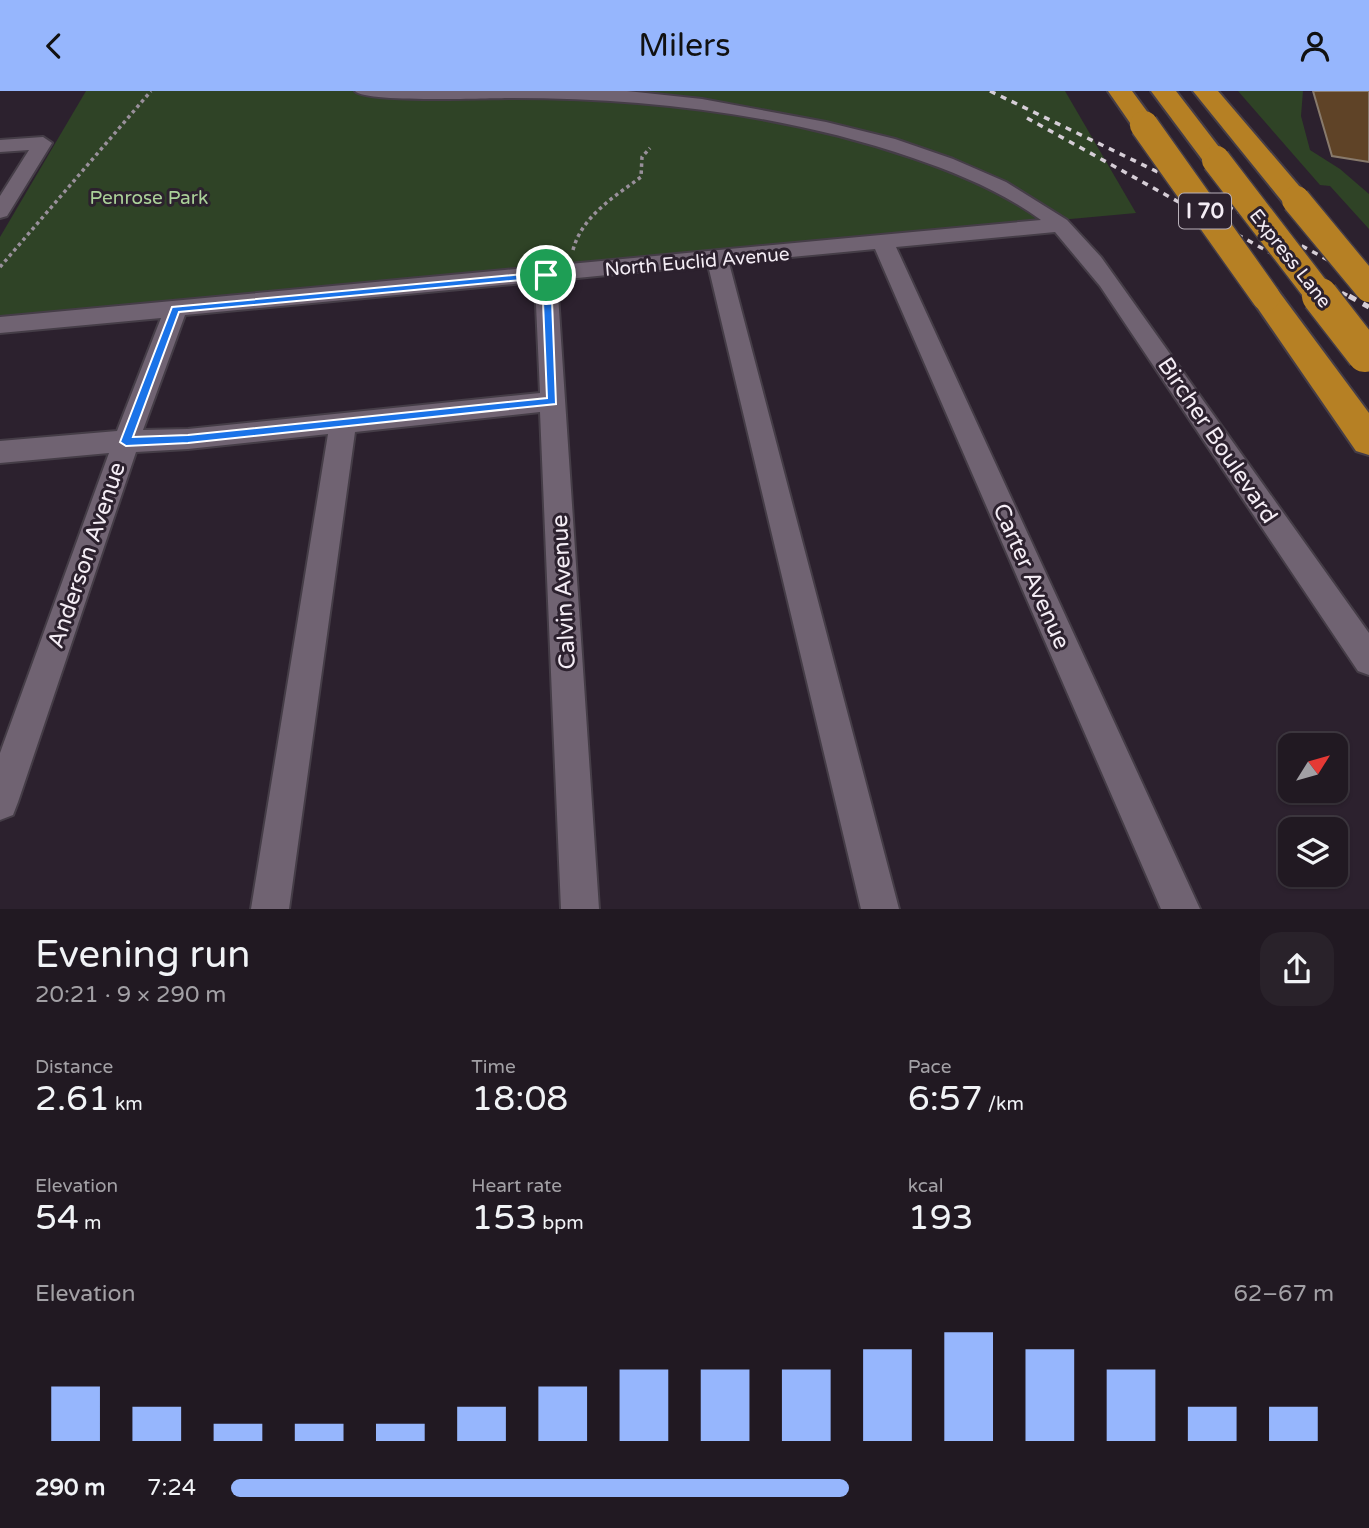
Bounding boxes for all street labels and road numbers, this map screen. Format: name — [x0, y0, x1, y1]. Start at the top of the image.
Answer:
road number: I 70 — [1179, 193, 1231, 229]
street label: Express Lane — [1245, 205, 1336, 312]
street label: North Euclid Avenue — [604, 243, 790, 281]
street label: Bircher Boulevard — [1151, 352, 1283, 529]
street label: Anderson Avenue — [42, 459, 132, 652]
street label: Carter Avenue — [986, 499, 1076, 654]
street label: Calvin Avenue — [546, 514, 582, 670]

